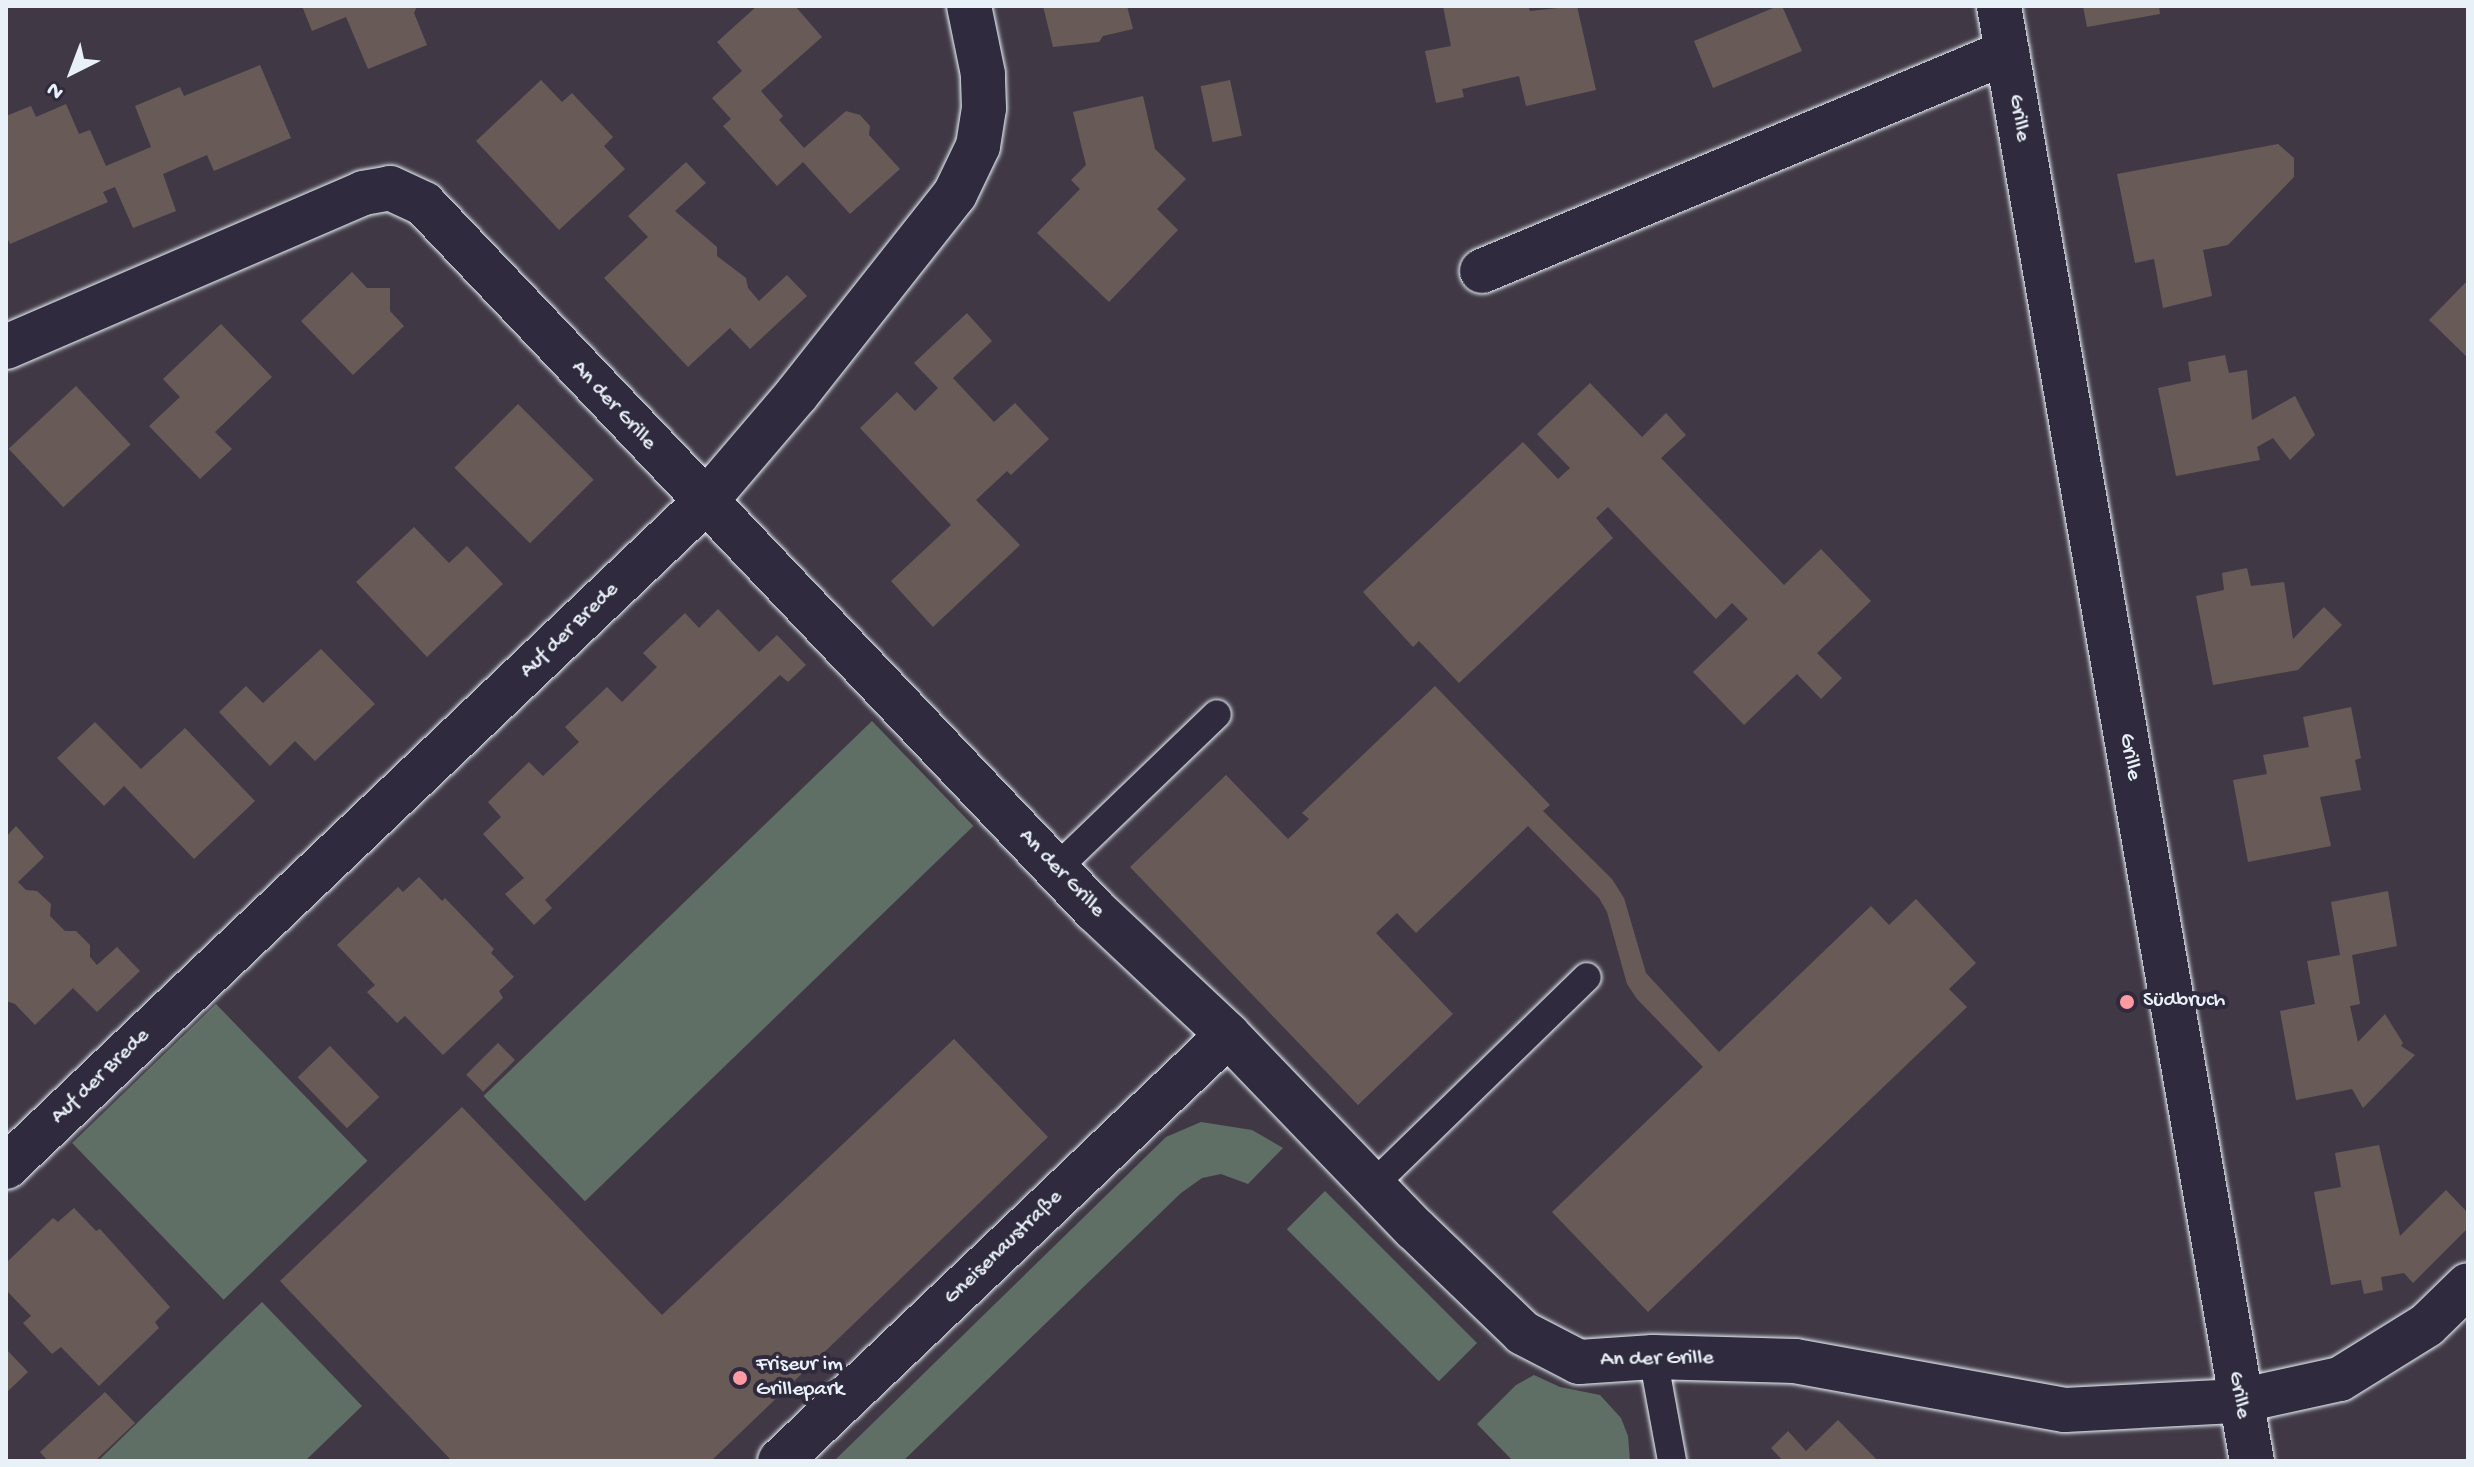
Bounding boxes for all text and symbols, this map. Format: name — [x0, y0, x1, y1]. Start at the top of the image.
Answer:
north arrow — [32, 32, 112, 112]
text: N — [42, 75, 70, 104]
street label: Grille — [2001, 92, 2035, 144]
street label: An der Grille — [565, 356, 661, 456]
street label: Auf der Brede — [515, 577, 625, 685]
street label: Grille — [2112, 731, 2146, 783]
street label: An der Grille — [1012, 824, 1110, 924]
place label: Südbruch — [2143, 989, 2225, 1015]
marker: Südbruch — [2118, 993, 2136, 1011]
street label: Auf der Brede — [46, 1023, 156, 1131]
street label: Gneisenaustraße — [939, 1185, 1069, 1311]
street label: An der Grille — [1600, 1346, 1714, 1374]
place label: Friseur im Grillepark — [756, 1352, 844, 1404]
marker: Friseur im Grillepark — [731, 1369, 749, 1387]
street label: Grille — [2221, 1369, 2255, 1421]

